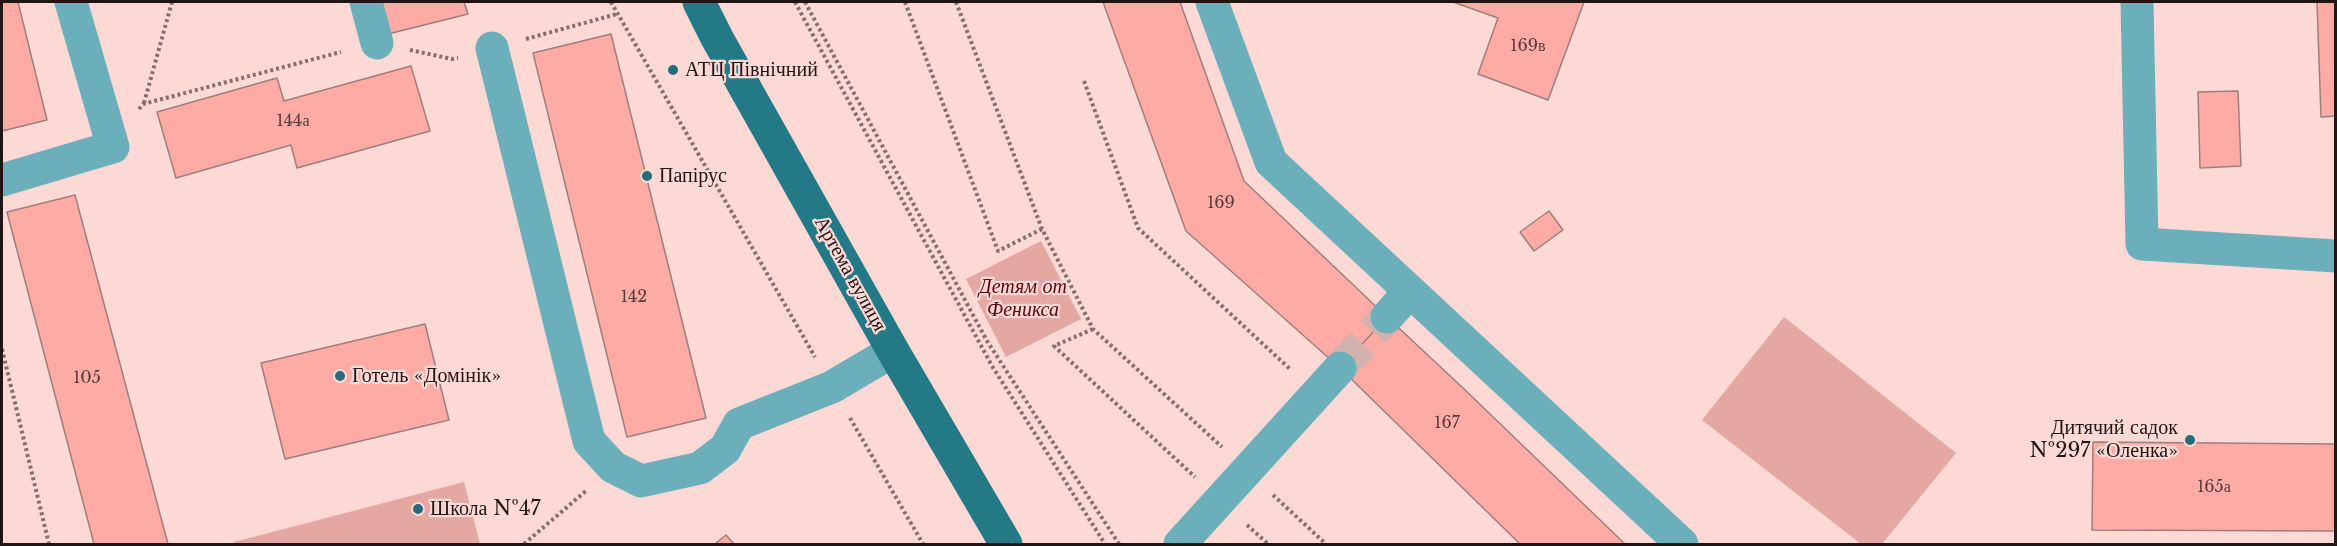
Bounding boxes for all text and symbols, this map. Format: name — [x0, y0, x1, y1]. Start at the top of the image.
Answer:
house number: 169в — [1510, 36, 1546, 56]
place label: АТЦ Північний — [685, 58, 818, 82]
marker: АТЦ Північний — [666, 63, 680, 77]
house number: 144а — [277, 111, 309, 131]
place label: Папірус — [659, 164, 727, 188]
marker: Папірус — [640, 169, 654, 183]
house number: 169 — [1207, 193, 1235, 213]
street label: Артема вулиця — [809, 212, 891, 336]
park label: Детям от Феникса — [979, 275, 1067, 322]
house number: 142 — [621, 287, 647, 307]
place label: Готель «Домінік» — [352, 364, 501, 388]
house number: 105 — [73, 368, 101, 388]
marker: Готель «Домінік» — [333, 369, 347, 383]
house number: 167 — [1434, 413, 1460, 433]
place label: Дитячий садок №297 «Оленка» — [2029, 416, 2178, 463]
marker: Дитячий садок №297 «Оленка» — [2183, 433, 2197, 447]
house number: 165а — [2197, 477, 2231, 497]
place label: Школа №47 — [430, 497, 541, 521]
marker: Школа №47 — [411, 502, 425, 516]

